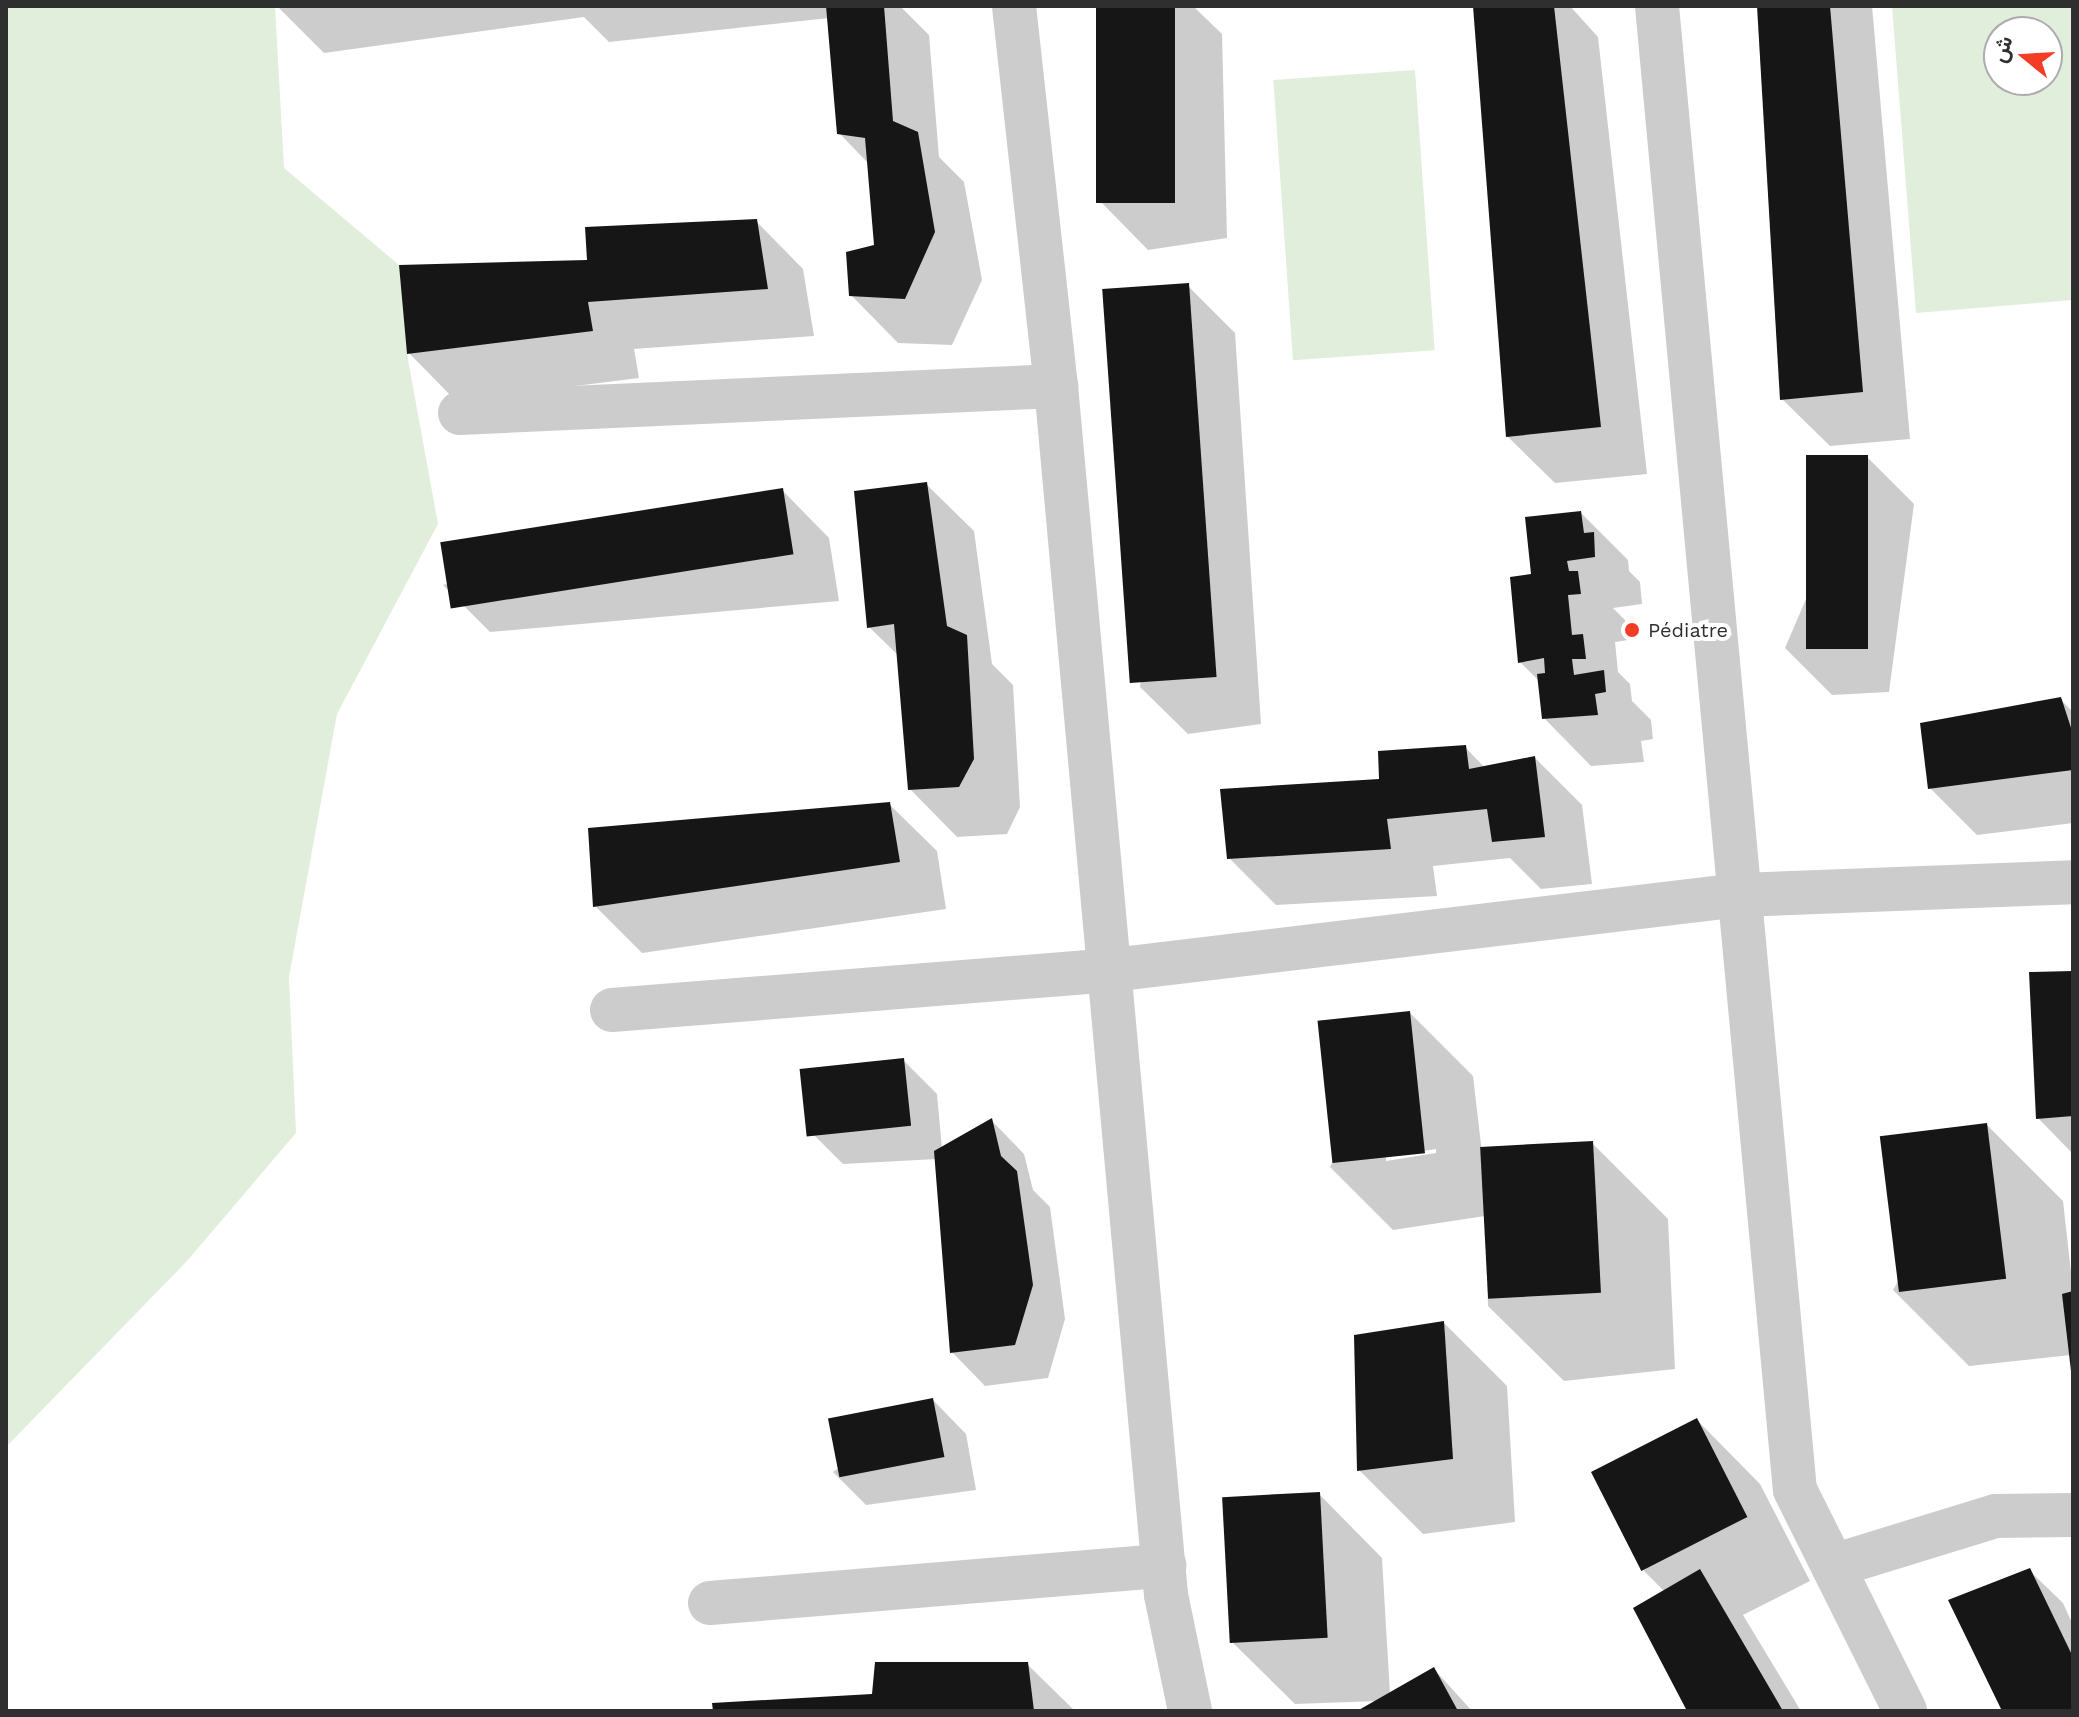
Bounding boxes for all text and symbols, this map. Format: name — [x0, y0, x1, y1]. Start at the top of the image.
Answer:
north arrow — [1983, 16, 2063, 96]
text: ش — [1986, 33, 2018, 65]
place label: Pédiatre — [1648, 618, 1728, 642]
marker: Pédiatre — [1623, 621, 1641, 639]

